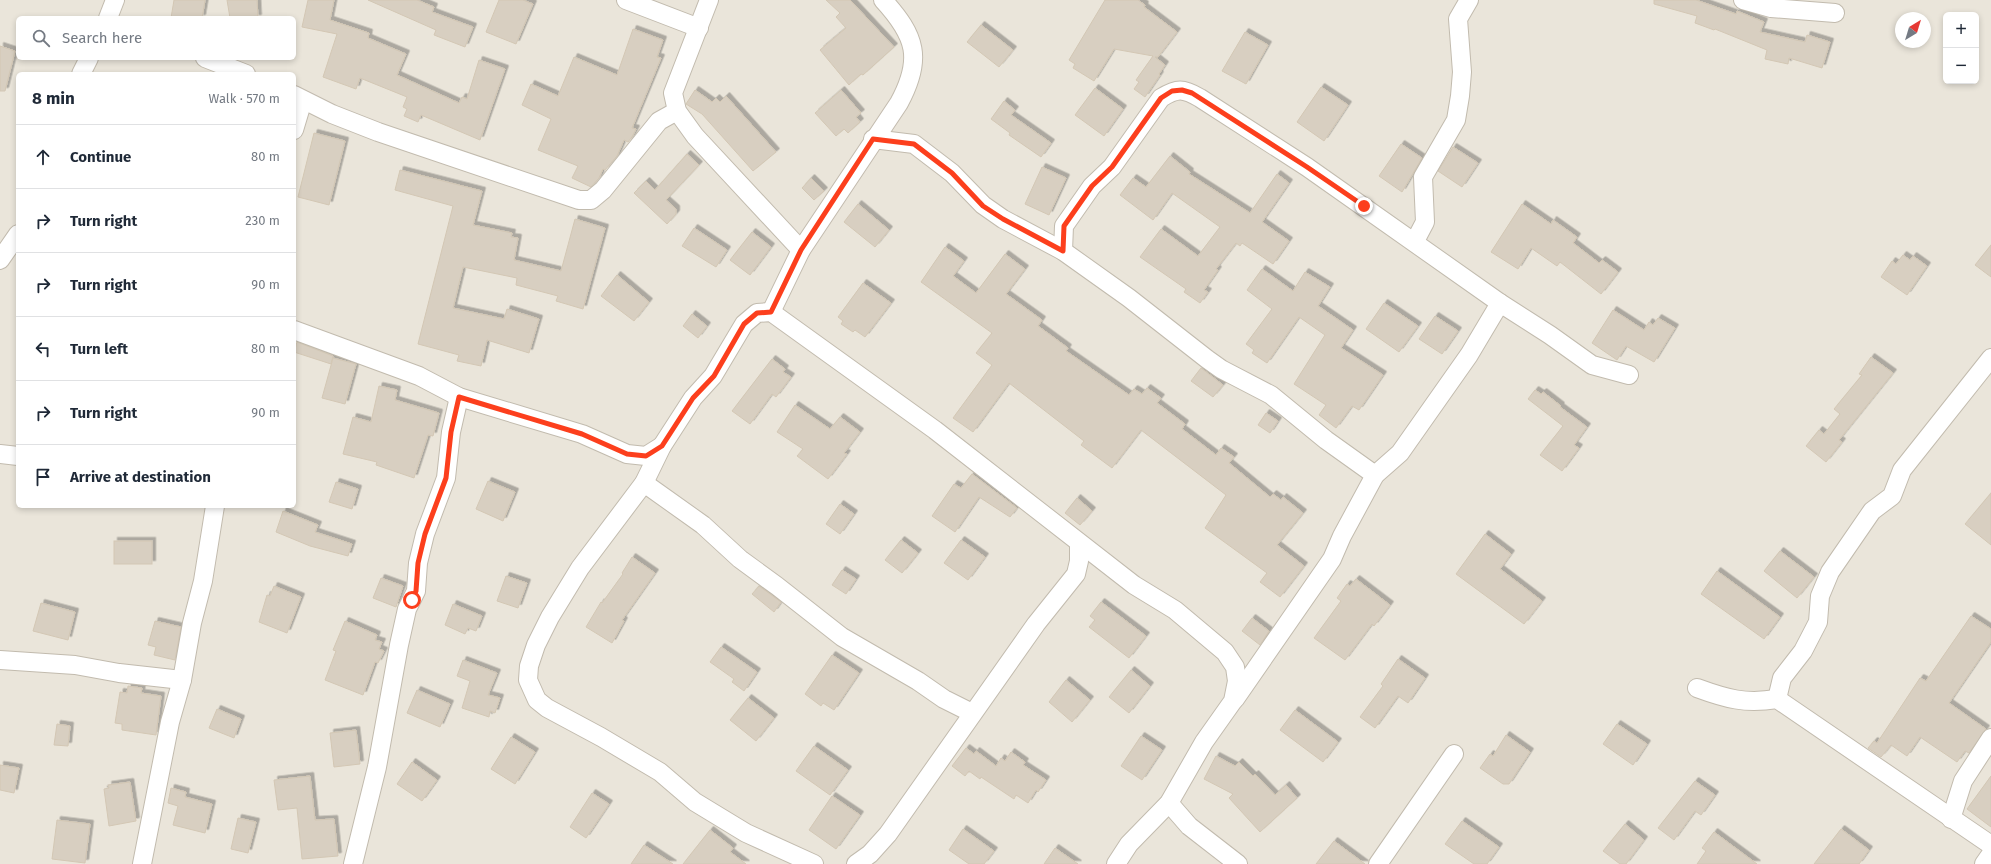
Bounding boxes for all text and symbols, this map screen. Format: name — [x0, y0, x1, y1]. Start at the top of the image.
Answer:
north arrow — [1895, 12, 1931, 48]
map controls — [1943, 12, 1979, 84]
button: + — [1943, 12, 1979, 48]
search box — [16, 16, 296, 60]
icon: search — [30, 27, 52, 49]
text: Search here — [62, 29, 142, 47]
button: − — [1943, 48, 1979, 84]
text: 8 min — [32, 88, 75, 109]
text: Walk · 570 m — [209, 91, 280, 106]
icon: ahead — [32, 146, 54, 168]
text: Continue — [70, 148, 131, 166]
text: 80 m — [251, 149, 280, 164]
route end — [1355, 197, 1373, 215]
icon: right — [32, 210, 54, 232]
text: Turn right — [70, 212, 137, 230]
text: 230 m — [245, 213, 280, 228]
icon: right — [32, 274, 54, 296]
text: Turn right — [70, 276, 137, 294]
text: 90 m — [251, 277, 280, 292]
icon: left — [32, 338, 54, 360]
text: Turn left — [70, 340, 128, 358]
text: 80 m — [251, 341, 280, 356]
icon: right — [32, 402, 54, 424]
text: Turn right — [70, 404, 137, 422]
text: 90 m — [251, 405, 280, 420]
icon: arrive — [32, 466, 54, 488]
text: Arrive at destination — [70, 468, 211, 486]
route start — [403, 591, 421, 609]

